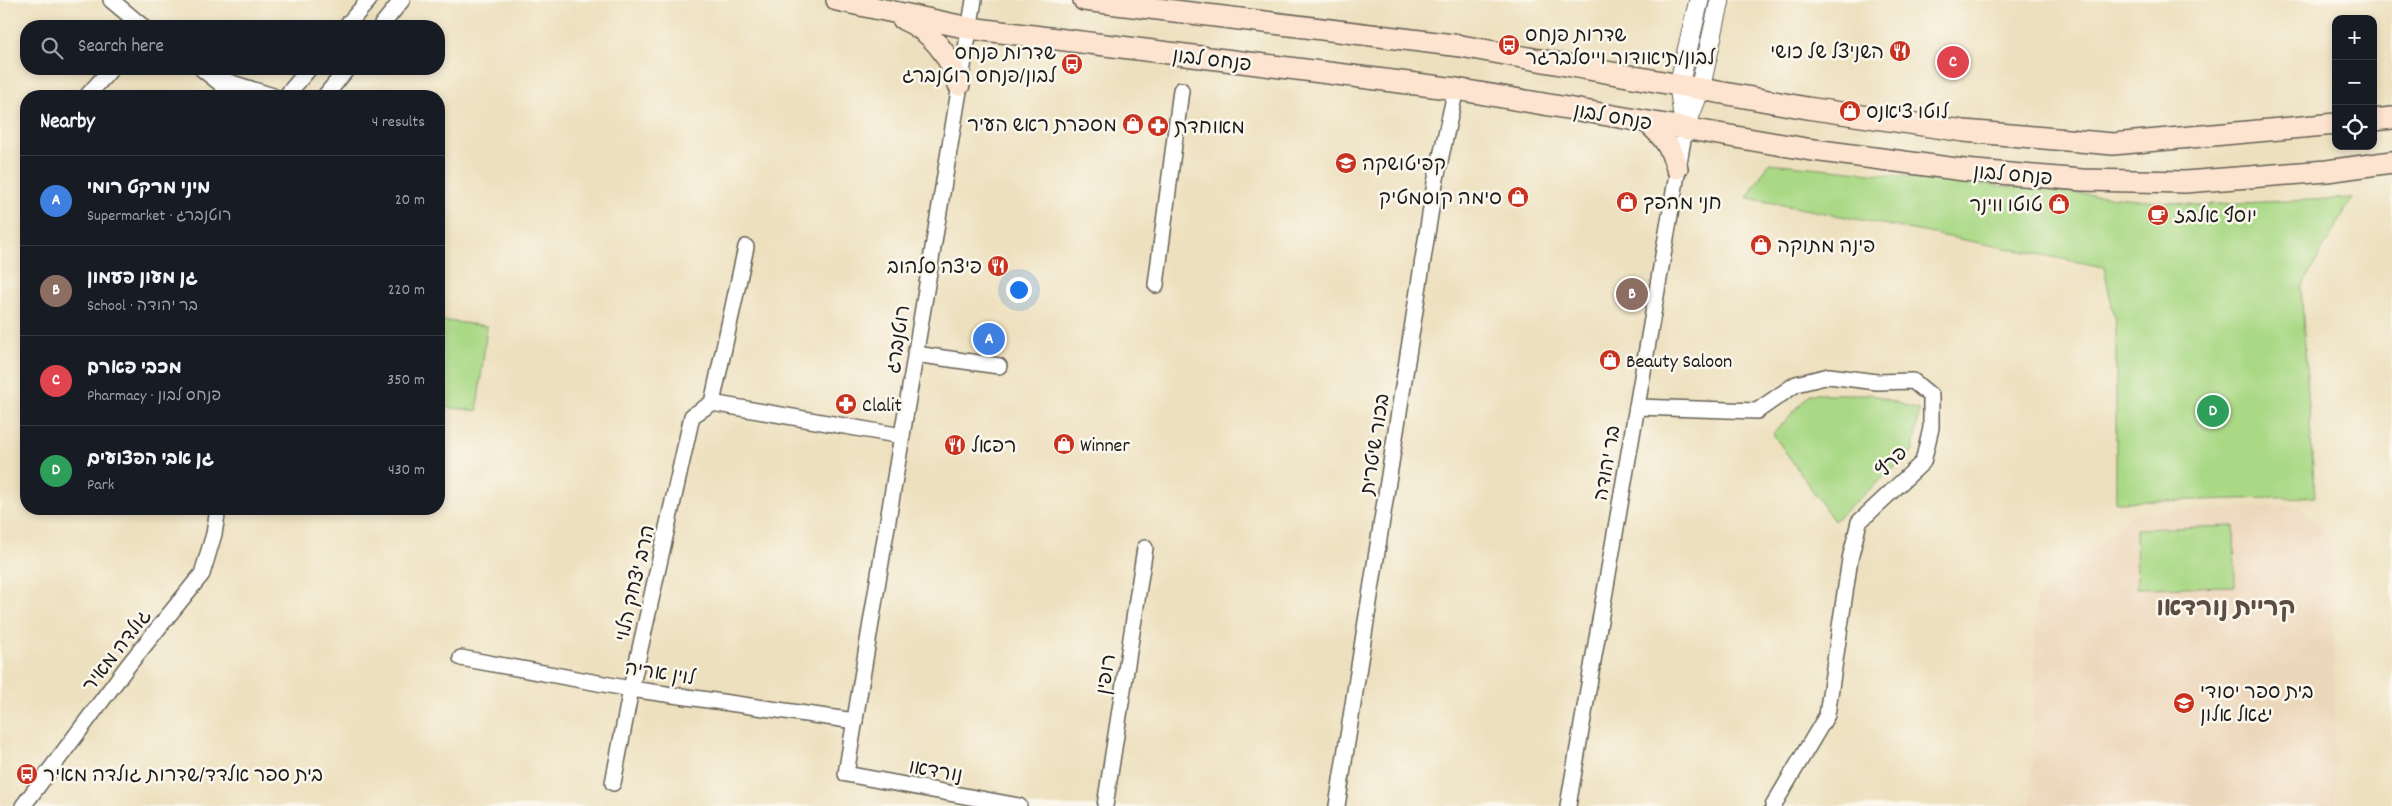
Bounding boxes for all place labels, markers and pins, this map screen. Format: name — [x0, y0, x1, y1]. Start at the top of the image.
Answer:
place label: שדרות פנחס לבון/תיאודור וייסלברגר — [1525, 23, 1716, 74]
bus stop icon: שדרות פנחס לבון/תיאודור וייסלברגר — [1497, 33, 1521, 57]
restaurant icon: השניצל של כושי — [1888, 39, 1912, 63]
place label: השניצל של כושי — [1770, 40, 1884, 68]
place label: שדרות פנחס לבון/פנחס רוטנברג — [902, 41, 1057, 92]
pin: C — [1937, 43, 1969, 81]
bus stop icon: שדרות פנחס לבון/פנחס רוטנברג — [1060, 52, 1084, 76]
shop icon: לוטו צ'אנס — [1838, 99, 1862, 123]
place label: לוטו צ'אנס — [1866, 100, 1950, 128]
shop icon: מספרת ראש העיר — [1121, 112, 1145, 136]
place label: מספרת ראש העיר — [967, 113, 1117, 141]
pharmacy icon: מאוחדת — [1146, 114, 1170, 138]
place label: מאוחדת — [1174, 115, 1245, 143]
school or university icon: קפיטושקה — [1334, 151, 1358, 175]
place label: קפיטושקה — [1362, 152, 1446, 180]
shop icon: סימה קוסמטיק — [1506, 185, 1530, 209]
place label: סימה קוסמטיק — [1379, 186, 1502, 214]
shop icon: חני מהפך — [1615, 190, 1639, 214]
place label: חני מהפך — [1643, 191, 1722, 219]
shop icon: טוטו ווינר — [2047, 192, 2071, 216]
place label: טוטו ווינר — [1969, 193, 2043, 221]
cafe icon: יוסף אלבז — [2146, 203, 2170, 227]
place label: יוסף אלבז — [2174, 204, 2257, 232]
shop icon: פינה מתוקה — [1749, 233, 1773, 257]
place label: פינה מתוקה — [1777, 234, 1875, 262]
restaurant icon: פיצה סלהוב — [986, 254, 1010, 278]
place label: פיצה סלהוב — [887, 255, 982, 283]
pin: B — [1616, 275, 1648, 313]
pin: A — [973, 320, 1005, 358]
shop icon: Beauty Saloon — [1598, 348, 1622, 372]
place label: Beauty Saloon — [1626, 349, 1732, 377]
pharmacy icon: Clalit — [834, 392, 858, 416]
pin: D — [2197, 392, 2229, 430]
place label: Clalit — [862, 393, 902, 421]
shop icon: Winner — [1052, 432, 1076, 456]
restaurant icon: רפאל — [943, 433, 967, 457]
place label: Winner — [1080, 433, 1130, 461]
place label: רפאל — [971, 434, 1016, 462]
place label: בית ספר יסודי יגאל אלון — [2200, 680, 2314, 731]
school or university icon: בית ספר יסודי יגאל אלון — [2172, 691, 2196, 715]
bus stop icon: בית ספר אלדד/שדרות גולדה מאיר — [15, 762, 39, 786]
place label: בית ספר אלדד/שדרות גולדה מאיר — [43, 763, 323, 791]

